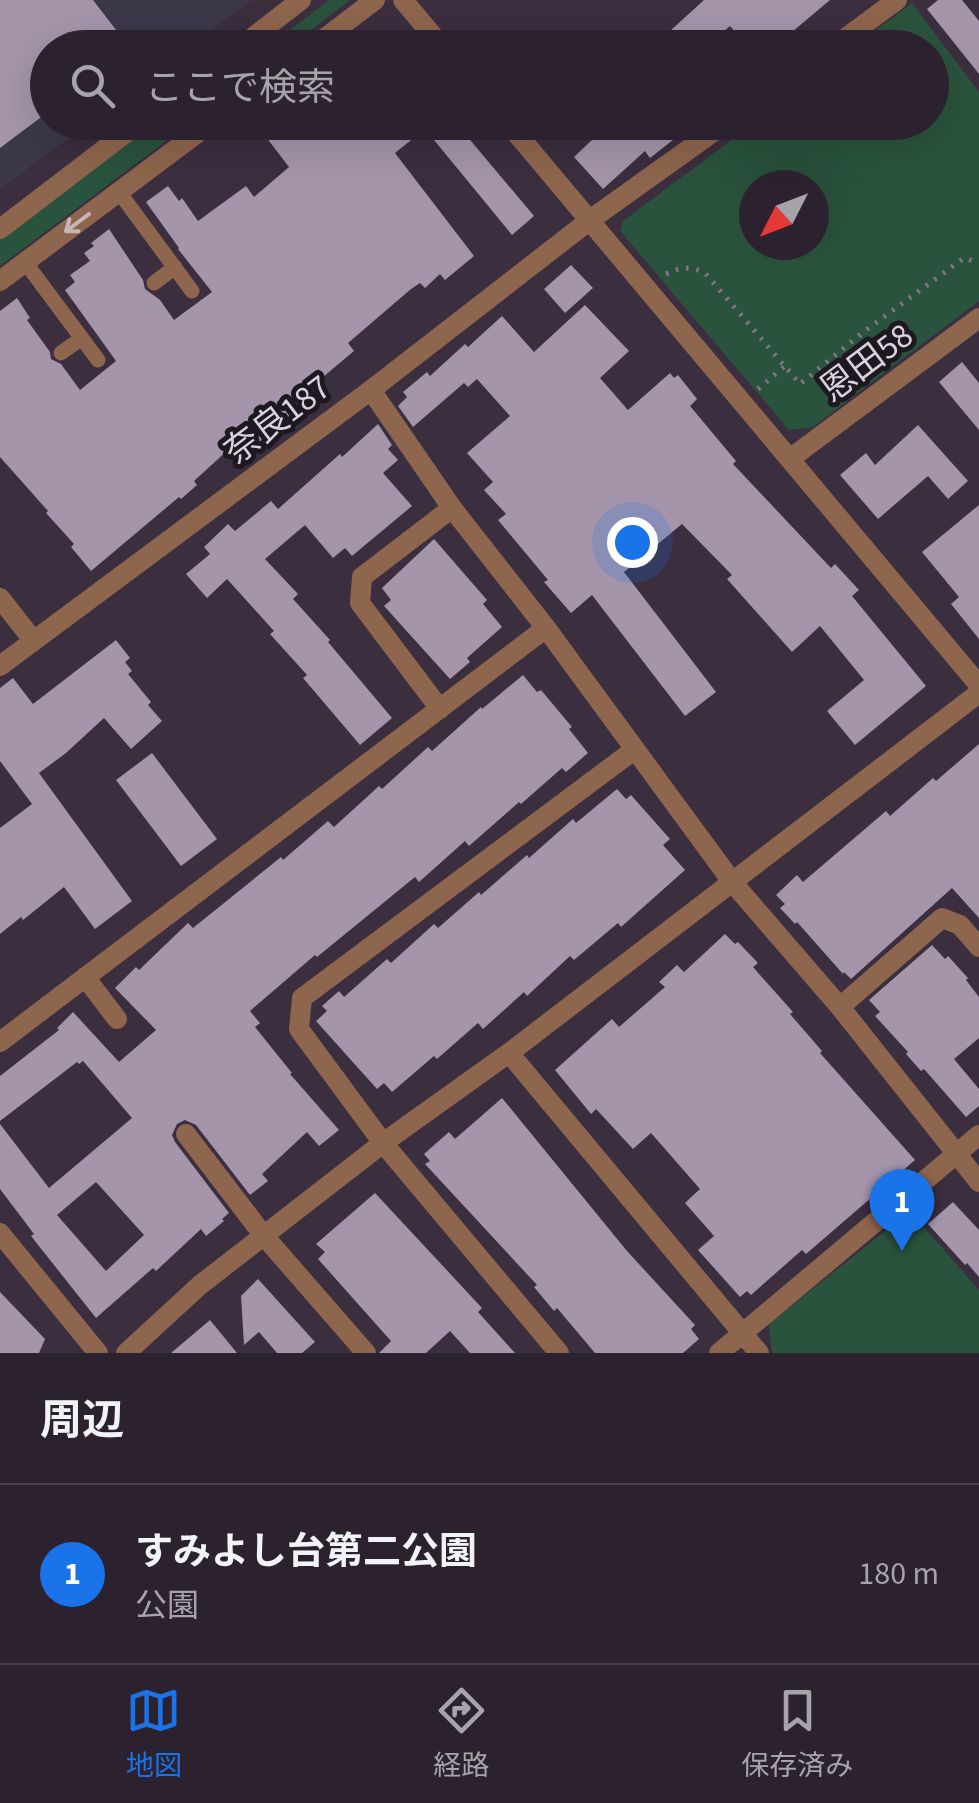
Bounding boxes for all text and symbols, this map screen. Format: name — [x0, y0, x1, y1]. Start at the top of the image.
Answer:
search box — [30, 30, 949, 140]
icon: search — [65, 58, 120, 113]
text: ここで検索 — [145, 61, 335, 115]
north arrow — [739, 170, 829, 260]
one-way arrow — [64, 212, 91, 233]
street label: 恩田58 — [810, 311, 923, 414]
street label: 奈良187 — [214, 363, 341, 477]
your location — [607, 517, 658, 568]
pin: 1 — [870, 1168, 934, 1251]
text: 周辺 — [40, 1391, 124, 1451]
text: すみよし台第二公園 — [135, 1525, 477, 1579]
text: 1 — [64, 1551, 81, 1597]
text: 180 m — [858, 1551, 939, 1597]
text: 公園 — [135, 1583, 199, 1629]
tab: 地図 — [126, 1683, 182, 1786]
tab: 経路 — [433, 1683, 489, 1786]
tab: 保存済み — [741, 1683, 853, 1786]

